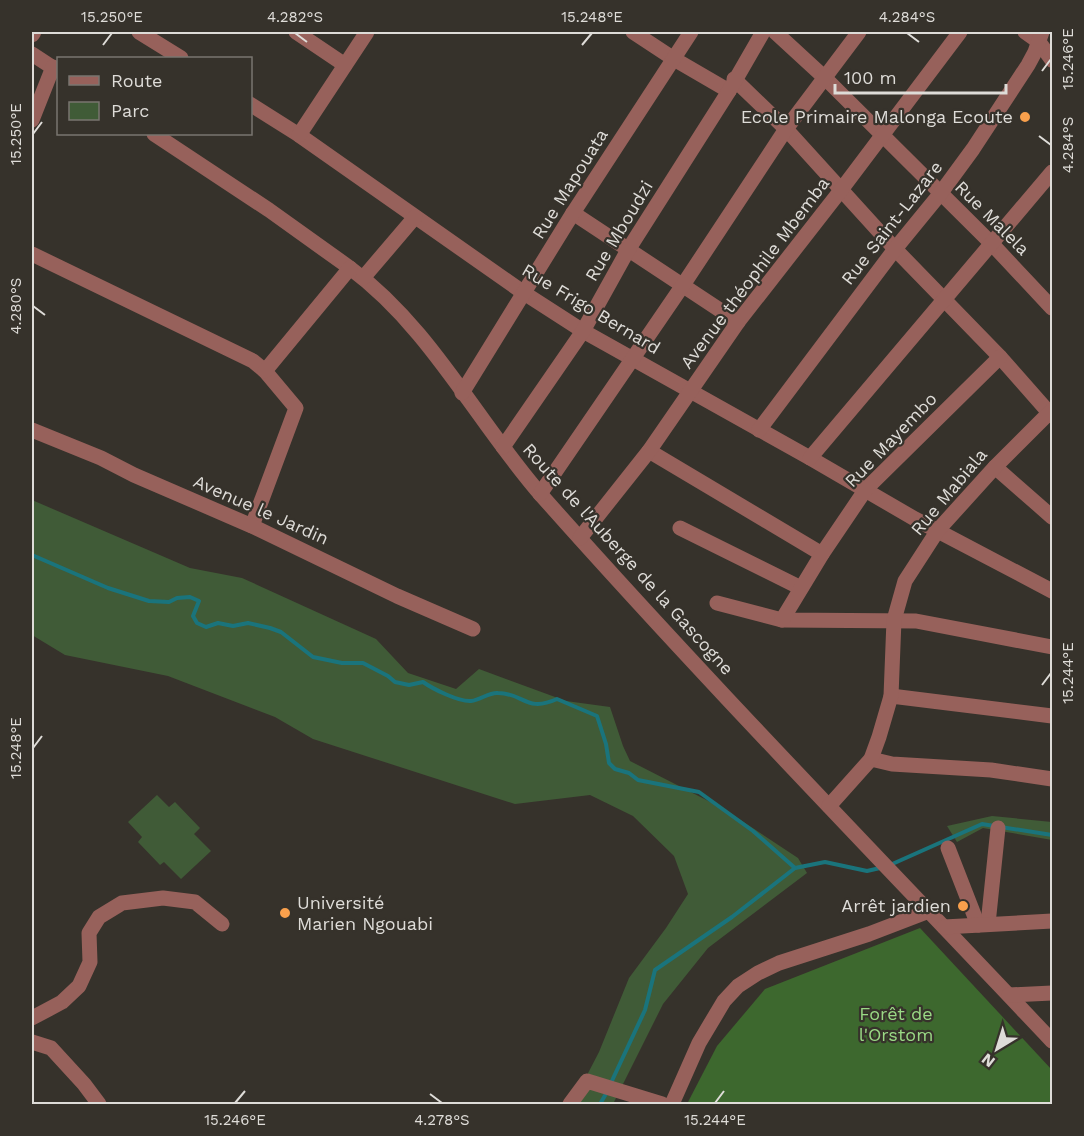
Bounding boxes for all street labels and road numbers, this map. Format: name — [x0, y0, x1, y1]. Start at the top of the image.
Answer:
street label: Rue Mapouata — [527, 125, 612, 243]
street label: Rue Saint-Lazare — [837, 157, 947, 289]
street label: Avenue théophile Mbemba — [676, 173, 833, 373]
street label: Rue Malela — [951, 176, 1034, 259]
street label: Rue Mboudzi — [580, 177, 657, 285]
street label: Rue Frigo Bernard — [518, 259, 664, 358]
street label: Rue Mayembo — [840, 388, 941, 491]
street label: Route de l'Auberge de la Gascogne — [519, 439, 738, 679]
street label: Rue Mabiala — [906, 444, 991, 539]
street label: Avenue le Jardin — [190, 470, 332, 549]

